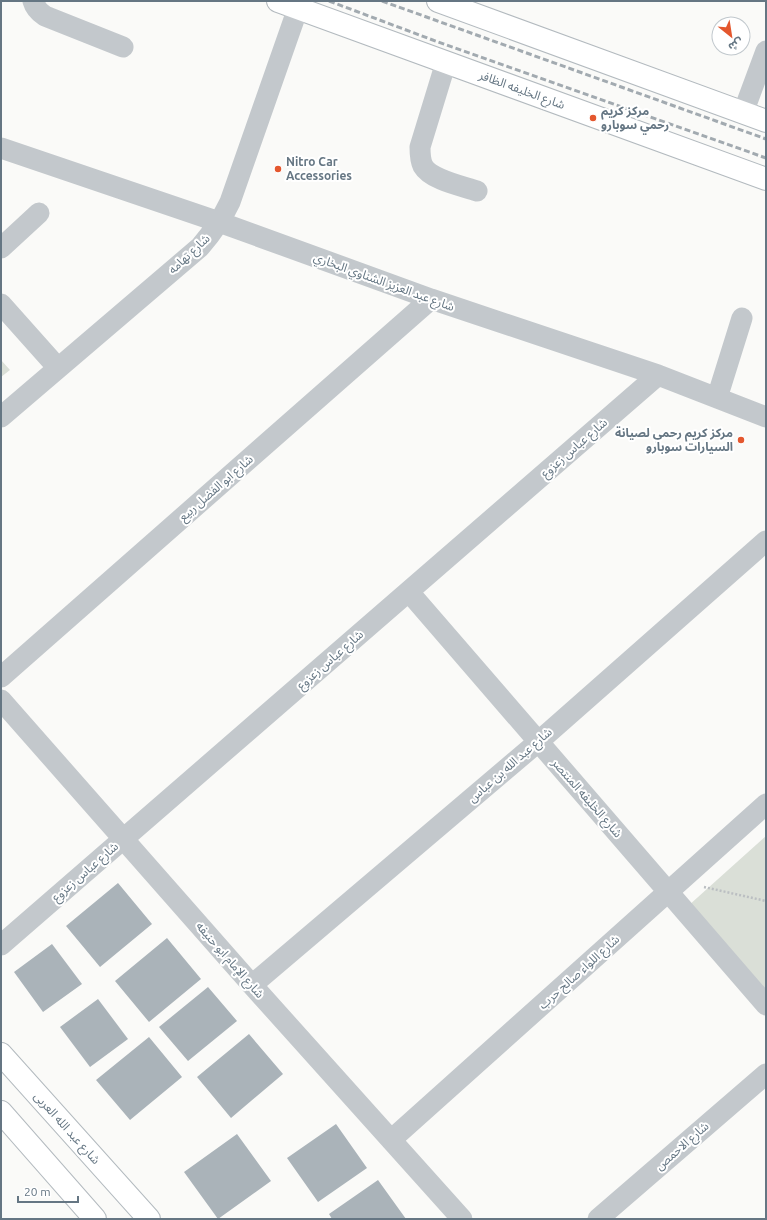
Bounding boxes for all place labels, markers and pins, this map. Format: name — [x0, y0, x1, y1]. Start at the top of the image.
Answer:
place label: مركز كريم رحمي سوبارو — [601, 104, 669, 135]
marker: مركز كريم رحمي سوبارو — [588, 113, 598, 123]
place label: Nitro Car Accessories — [286, 155, 352, 182]
marker: Nitro Car Accessories — [273, 164, 283, 174]
place label: مركز كريم رحمي لصيانة السيارات سوبارو — [615, 426, 733, 454]
marker: مركز كريم رحمي لصيانة السيارات سوبارو — [736, 435, 746, 445]

